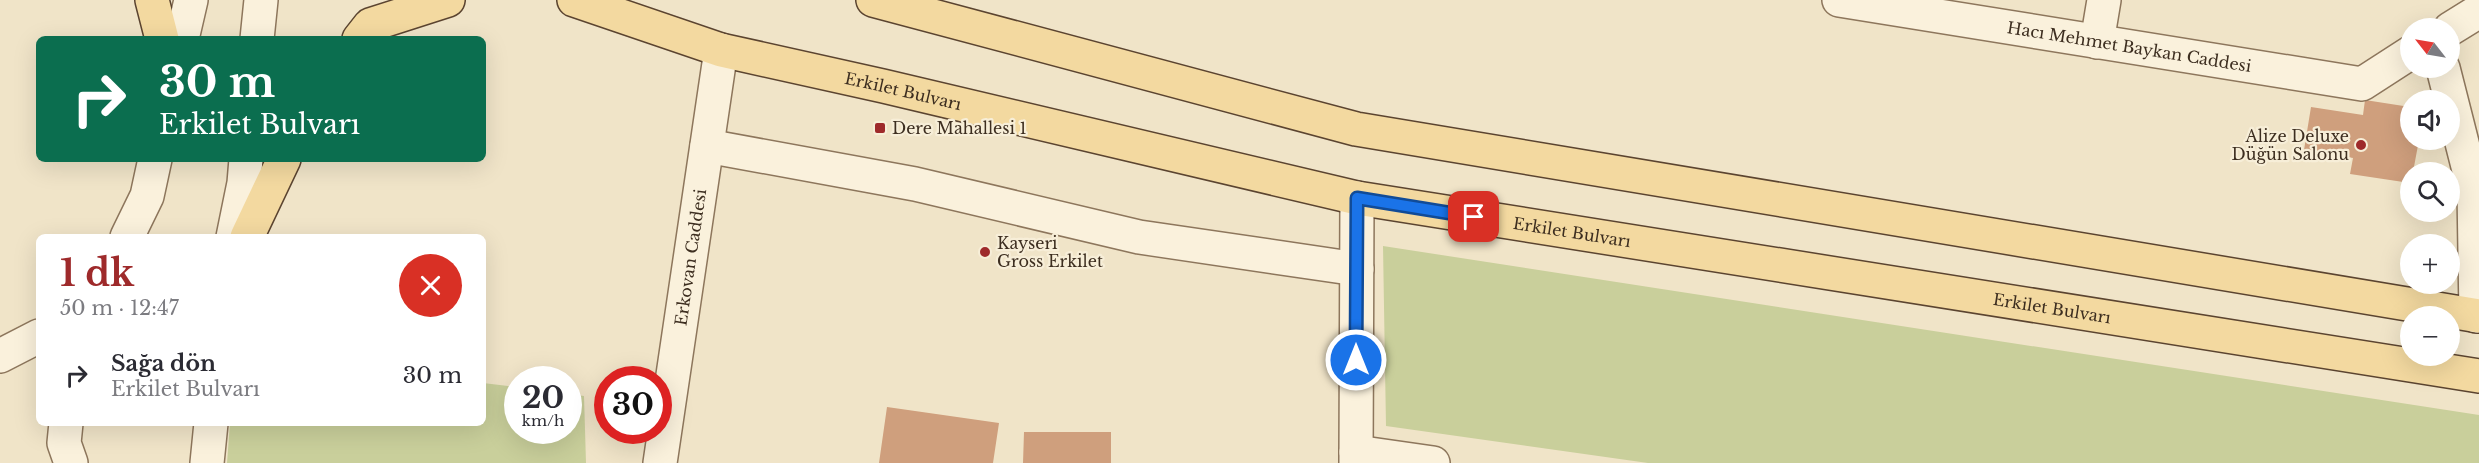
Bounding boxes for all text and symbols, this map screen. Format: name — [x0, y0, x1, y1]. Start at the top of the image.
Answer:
street label: Hacı Mehmet Baykan Caddesi — [2006, 17, 2253, 76]
north arrow — [2400, 18, 2460, 78]
map controls — [2400, 18, 2460, 366]
text: 30 m — [159, 56, 275, 108]
icon: right — [60, 60, 138, 138]
street label: Erkilet Bulvarı — [843, 68, 964, 114]
button: sound — [2400, 90, 2460, 150]
text: Erkilet Bulvarı — [159, 108, 360, 141]
place label: Dere Mahallesi 1 — [892, 118, 1027, 138]
marker: Dere Mahallesi 1 — [873, 121, 887, 135]
place label: Alize Deluxe Düğün Salonu — [2232, 126, 2349, 164]
marker: Alize Deluxe Düğün Salonu — [2354, 138, 2368, 152]
button: search — [2400, 162, 2460, 222]
street label: Erkovan Caddesi — [670, 187, 710, 327]
pin — [1448, 191, 1499, 242]
icon: arrive — [1457, 200, 1490, 233]
street label: Erkilet Bulvarı — [1512, 213, 1633, 251]
place label: Kayseri Gross Erkilet — [997, 233, 1103, 271]
button: + — [2400, 234, 2460, 294]
marker: Kayseri Gross Erkilet — [978, 245, 992, 259]
text: 1 dk — [60, 251, 134, 296]
button: close — [399, 254, 462, 317]
street label: Erkilet Bulvarı — [1992, 289, 2113, 328]
text: 50 m · 12:47 — [60, 296, 179, 320]
button: − — [2400, 306, 2460, 366]
position arrow — [1324, 328, 1388, 392]
text: Sağa dön — [111, 350, 216, 377]
icon: right — [60, 359, 93, 392]
text: 30 m — [403, 362, 462, 389]
speed limit sign: 30 — [594, 366, 672, 444]
text: Erkilet Bulvarı — [111, 377, 260, 401]
text: 20 — [522, 379, 564, 416]
text: km/h — [522, 411, 564, 430]

